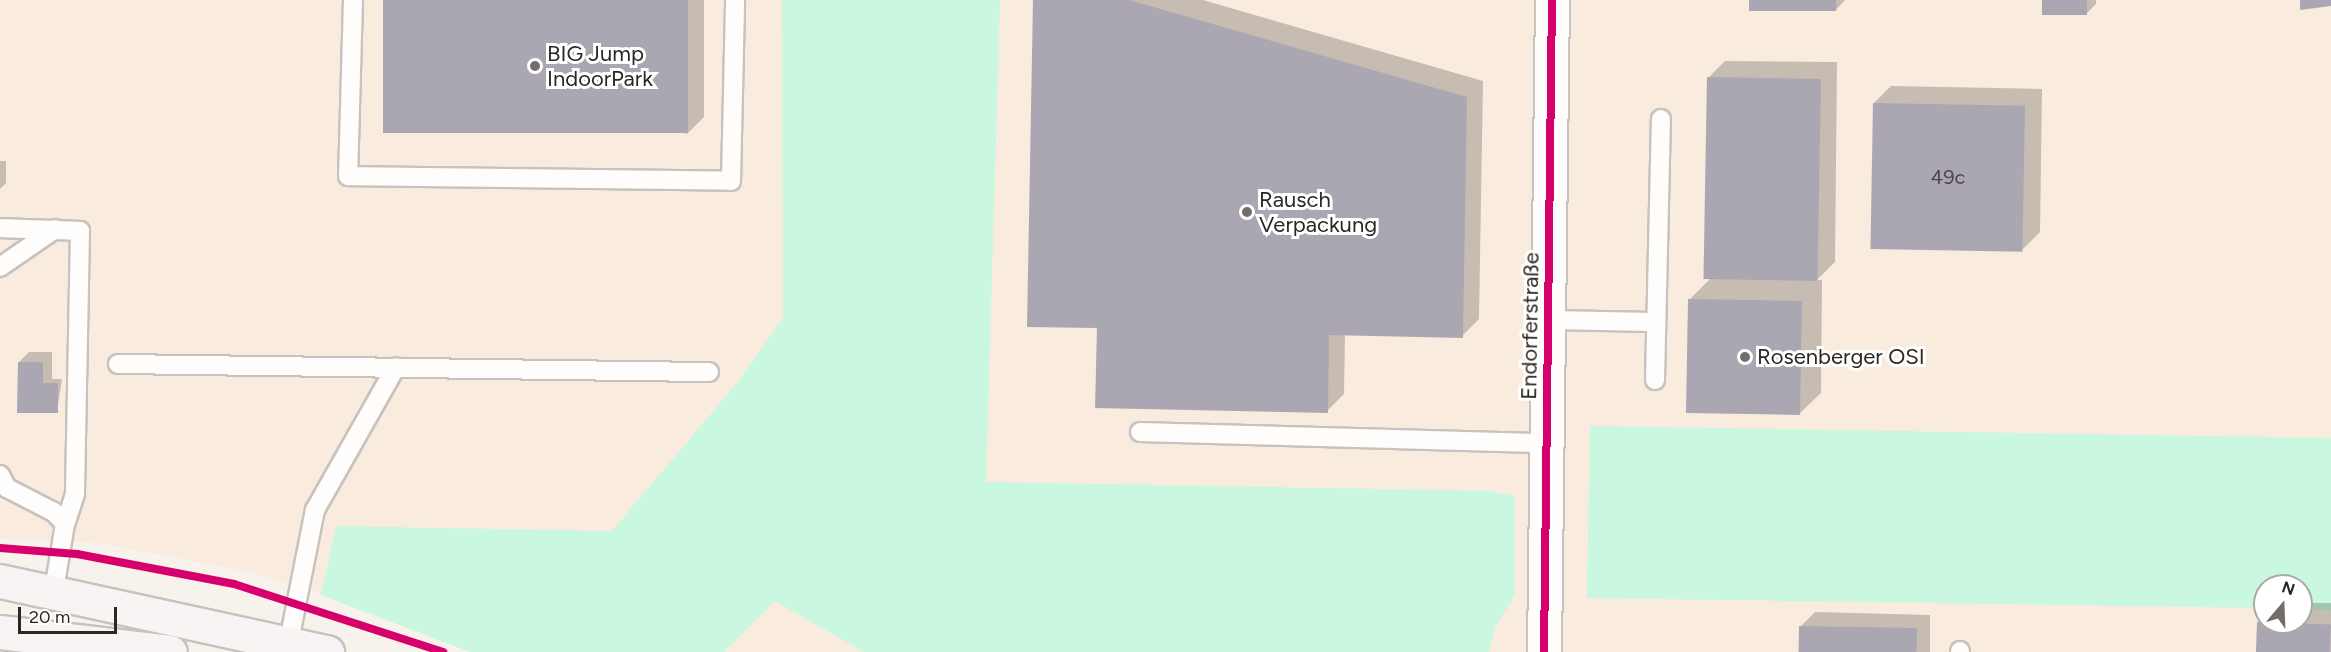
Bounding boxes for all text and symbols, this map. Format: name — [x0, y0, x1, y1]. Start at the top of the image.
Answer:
place label: BIG Jump IndoorPark — [547, 40, 653, 92]
marker: BIG Jump IndoorPark — [528, 59, 542, 73]
house number: 49c — [1931, 165, 1965, 189]
place label: Rausch Verpackung — [1259, 186, 1377, 237]
marker: Rausch Verpackung — [1240, 205, 1254, 219]
street label: Endorferstraße — [1516, 252, 1544, 400]
place label: Rosenberger OSI — [1757, 344, 1925, 370]
marker: Rosenberger OSI — [1738, 350, 1752, 364]
north arrow — [2253, 574, 2313, 634]
text: N — [2279, 577, 2297, 599]
scale bar — [21, 595, 120, 633]
text: 20 m — [29, 606, 70, 628]

